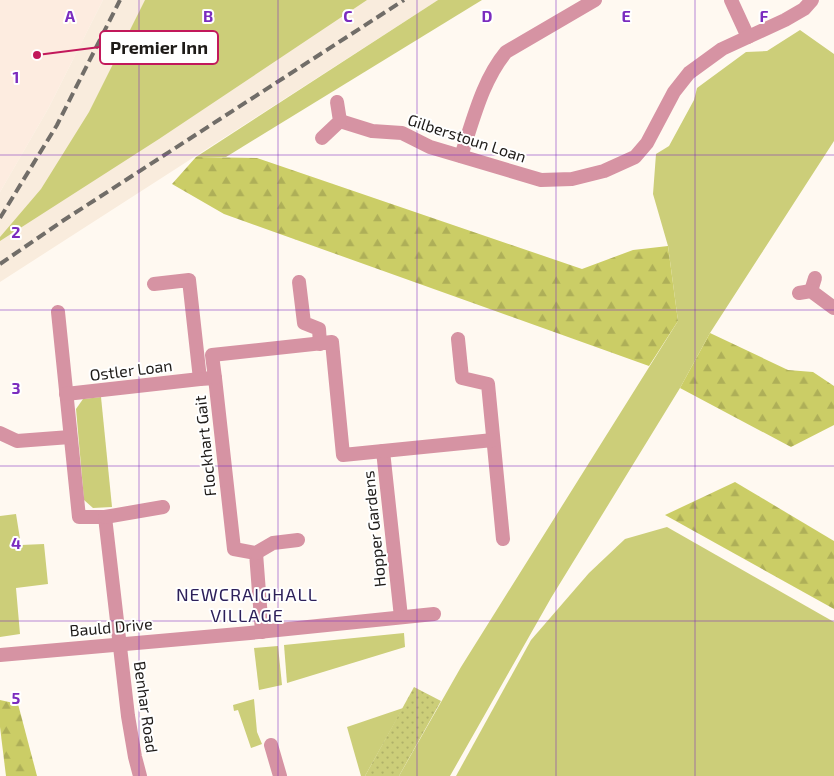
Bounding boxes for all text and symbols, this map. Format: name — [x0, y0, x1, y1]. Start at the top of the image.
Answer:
text: A — [65, 6, 76, 25]
text: B — [203, 6, 213, 25]
text: C — [343, 6, 353, 25]
text: D — [482, 6, 493, 25]
text: E — [621, 6, 631, 25]
text: F — [760, 6, 769, 25]
callout: Premier Inn — [100, 31, 218, 64]
text: Premier Inn — [110, 36, 208, 58]
text: 1 — [13, 67, 19, 86]
street label: Gilberstoun Loan — [405, 109, 529, 166]
text: 2 — [11, 222, 21, 241]
street label: Ostler Loan — [88, 355, 173, 384]
text: 3 — [11, 378, 21, 397]
street label: Flockhart Gait — [190, 395, 219, 498]
street label: Hopper Gardens — [358, 470, 389, 588]
text: 4 — [11, 533, 21, 552]
district label: NEWCRAIGHALL VILLAGE — [176, 583, 318, 626]
street label: Bauld Drive — [69, 613, 153, 640]
street label: Benhar Road — [131, 660, 162, 754]
text: 5 — [12, 688, 21, 707]

